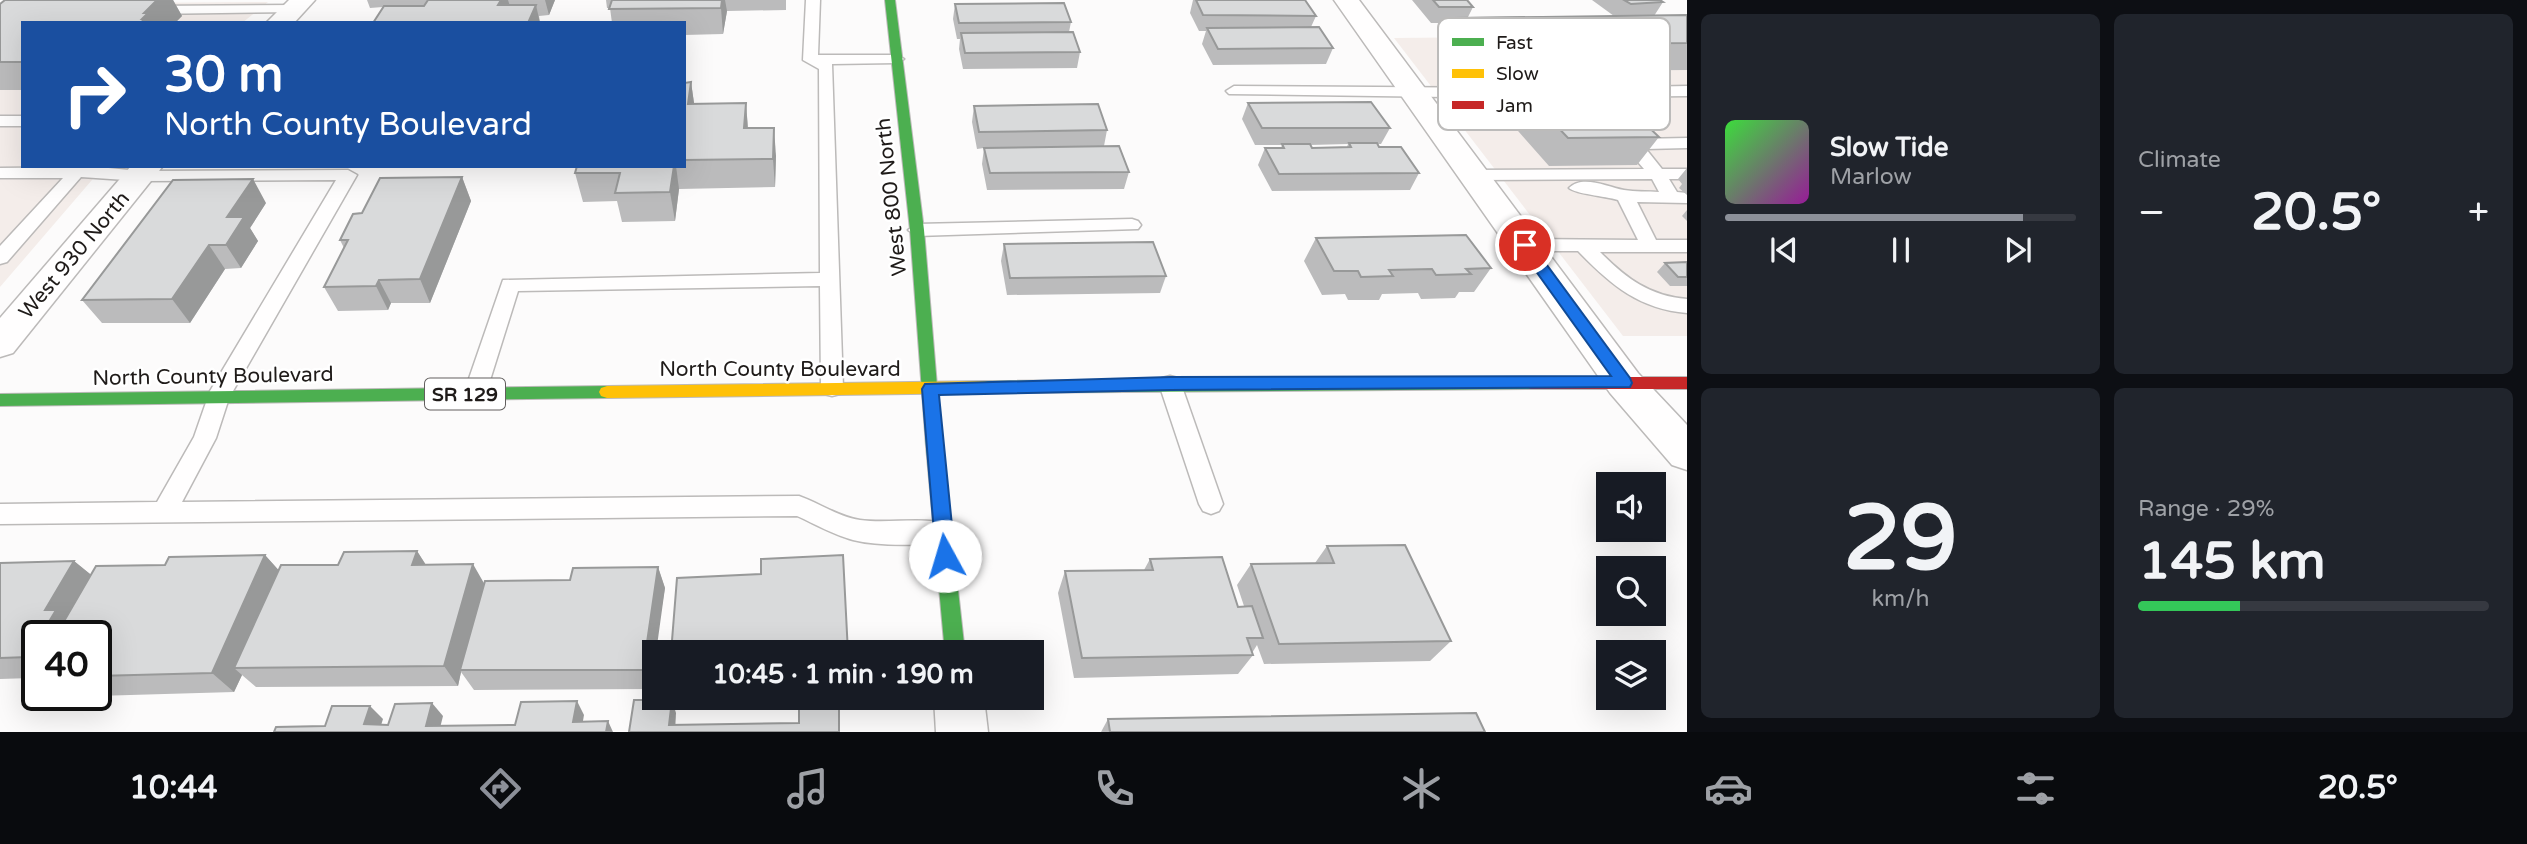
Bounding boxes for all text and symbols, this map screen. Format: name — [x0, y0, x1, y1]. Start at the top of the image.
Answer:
legend — [1438, 18, 1670, 130]
text: Fast — [1496, 32, 1533, 54]
text: 30 m — [164, 46, 283, 105]
icon: right — [49, 49, 140, 140]
text: Slow — [1496, 63, 1539, 85]
text: Jam — [1496, 95, 1533, 117]
text: North County Boulevard — [164, 106, 532, 144]
street label: West 800 North — [871, 117, 912, 277]
text: Slow Tide — [1830, 132, 1948, 163]
text: Climate — [2138, 146, 2221, 174]
text: Marlow — [1830, 163, 1912, 191]
text: 20.5° — [2251, 181, 2381, 244]
street label: West 930 North — [14, 186, 135, 324]
text: − — [2138, 190, 2165, 236]
text: + — [2468, 190, 2489, 236]
pin — [1495, 215, 1555, 275]
icon: arrive — [1506, 226, 1544, 264]
icon: previous — [1765, 231, 1803, 269]
icon: pause — [1882, 231, 1920, 269]
icon: next — [1999, 231, 2037, 269]
street label: North County Boulevard — [659, 357, 901, 382]
street label: North County Boulevard — [92, 362, 334, 391]
road number: SR 129 — [425, 378, 505, 410]
map controls — [1596, 472, 1666, 710]
button: sound — [1596, 472, 1666, 542]
text: 29 — [1843, 484, 1958, 594]
text: Range · 29% — [2138, 495, 2274, 523]
position arrow — [908, 519, 982, 593]
text: 145 km — [2138, 530, 2326, 593]
button: search — [1596, 556, 1666, 626]
text: km/h — [1872, 585, 1929, 613]
speed limit sign: 40 — [21, 620, 112, 711]
button: layers — [1596, 640, 1666, 710]
text: 10:45 · 1 min · 190 m — [712, 659, 974, 690]
icon: directions — [476, 764, 525, 813]
icon: music — [783, 764, 832, 813]
icon: phone — [1090, 764, 1139, 813]
icon: climate — [1397, 764, 1446, 813]
icon: car — [1704, 764, 1753, 813]
icon: filters — [2011, 764, 2060, 813]
text: 10:44 — [129, 769, 218, 807]
text: 20.5° — [2318, 769, 2398, 807]

